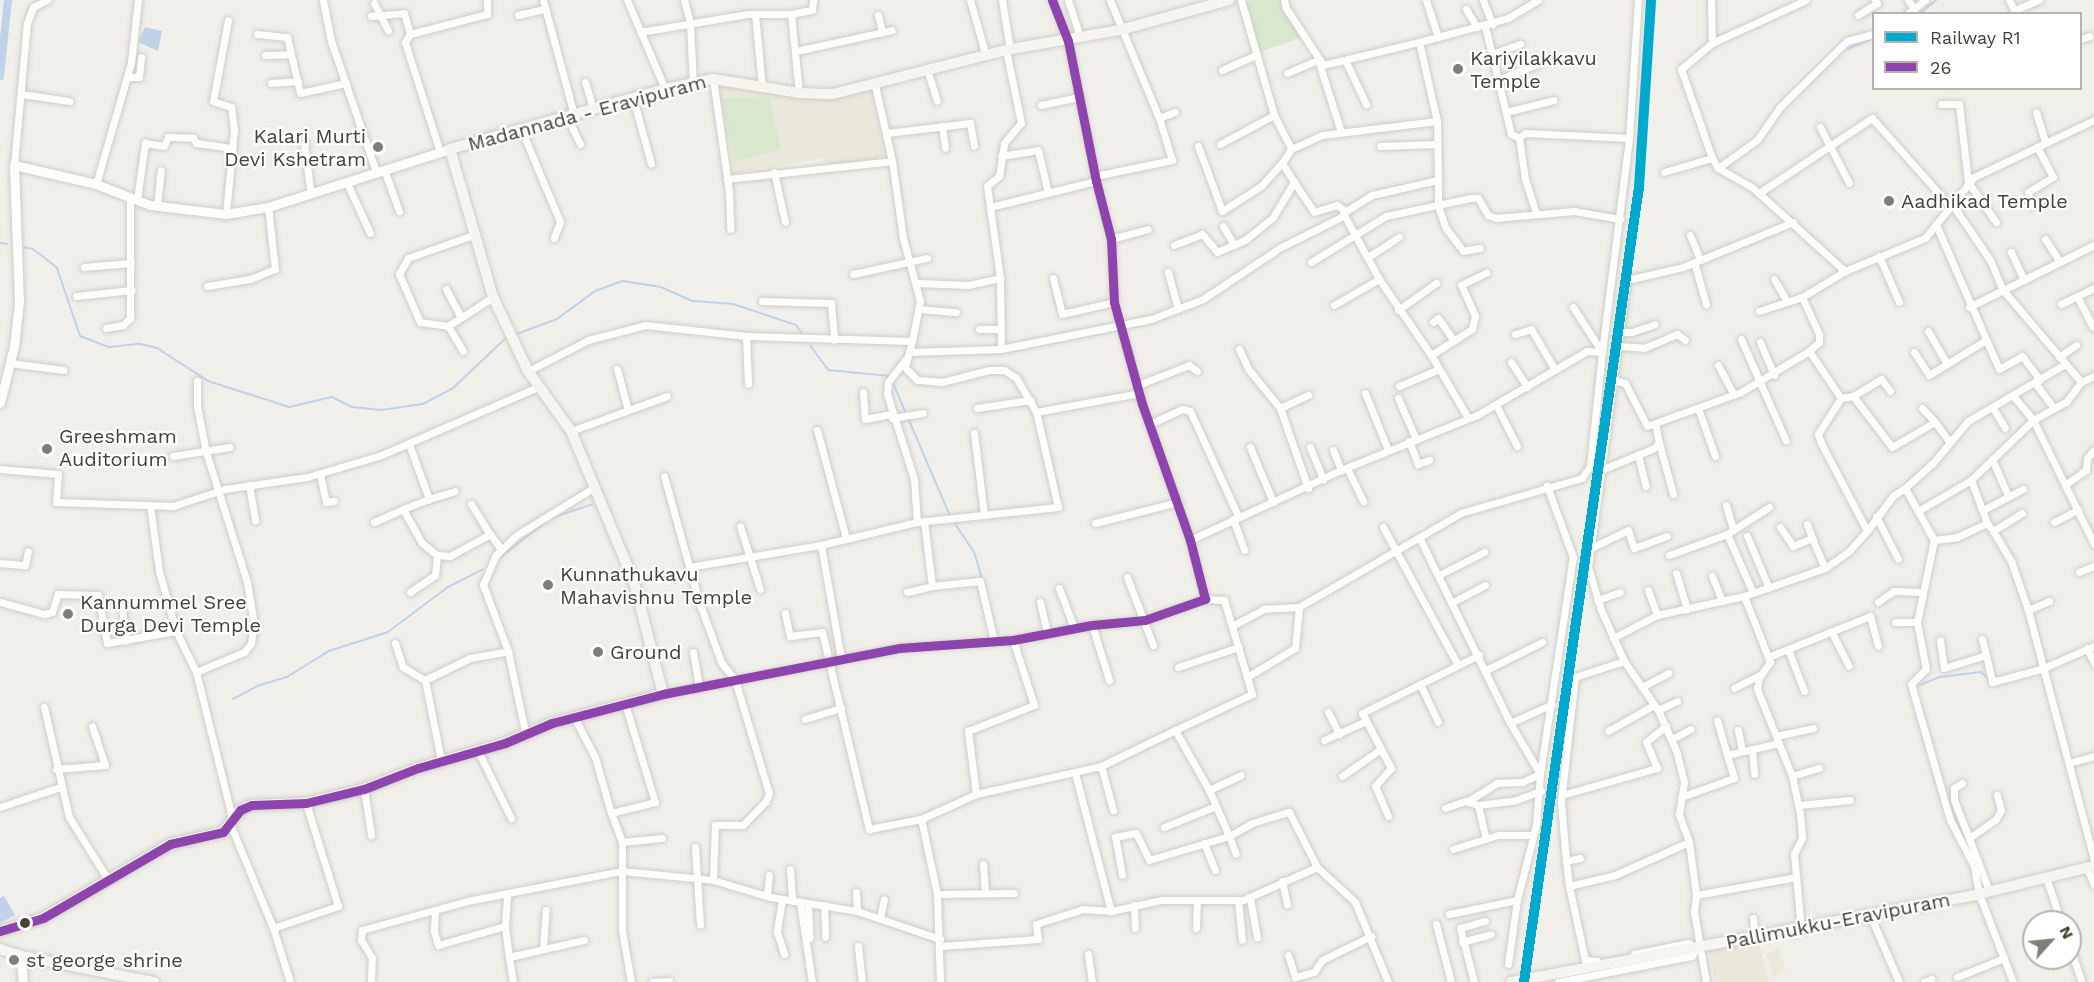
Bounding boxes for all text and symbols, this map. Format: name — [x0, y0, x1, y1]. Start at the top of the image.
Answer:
legend — [1872, 12, 2082, 90]
text: Railway R1 — [1930, 27, 2021, 48]
place label: Kariyilakkavu Temple — [1470, 46, 1597, 93]
text: 26 — [1930, 57, 1951, 78]
marker: Kariyilakkavu Temple — [1451, 62, 1465, 76]
street label: Madannada - Eravipuram — [465, 70, 709, 156]
place label: Kalari Murti Devi Kshetram — [224, 124, 366, 171]
marker: Kalari Murti Devi Kshetram — [371, 140, 385, 154]
place label: Aadhikad Temple — [1901, 189, 2068, 213]
marker: Aadhikad Temple — [1882, 194, 1896, 208]
place label: Greeshmam Auditorium — [59, 425, 177, 472]
marker: Greeshmam Auditorium — [40, 442, 54, 456]
place label: Kunnathukavu Mahavishnu Temple — [560, 562, 752, 609]
marker: Kunnathukavu Mahavishnu Temple — [541, 578, 555, 592]
place label: Kannummel Sree Durga Devi Temple — [80, 590, 262, 637]
marker: Kannummel Sree Durga Devi Temple — [61, 607, 75, 621]
place label: Ground — [610, 640, 682, 664]
marker: Ground — [591, 645, 605, 659]
street label: Pallimukku-Eravipuram — [1724, 887, 1952, 955]
north arrow — [2022, 910, 2082, 970]
unlabelled marker — [19, 917, 31, 929]
text: N — [2056, 923, 2078, 942]
place label: st george shrine — [26, 948, 183, 972]
marker: st george shrine — [7, 953, 21, 967]

